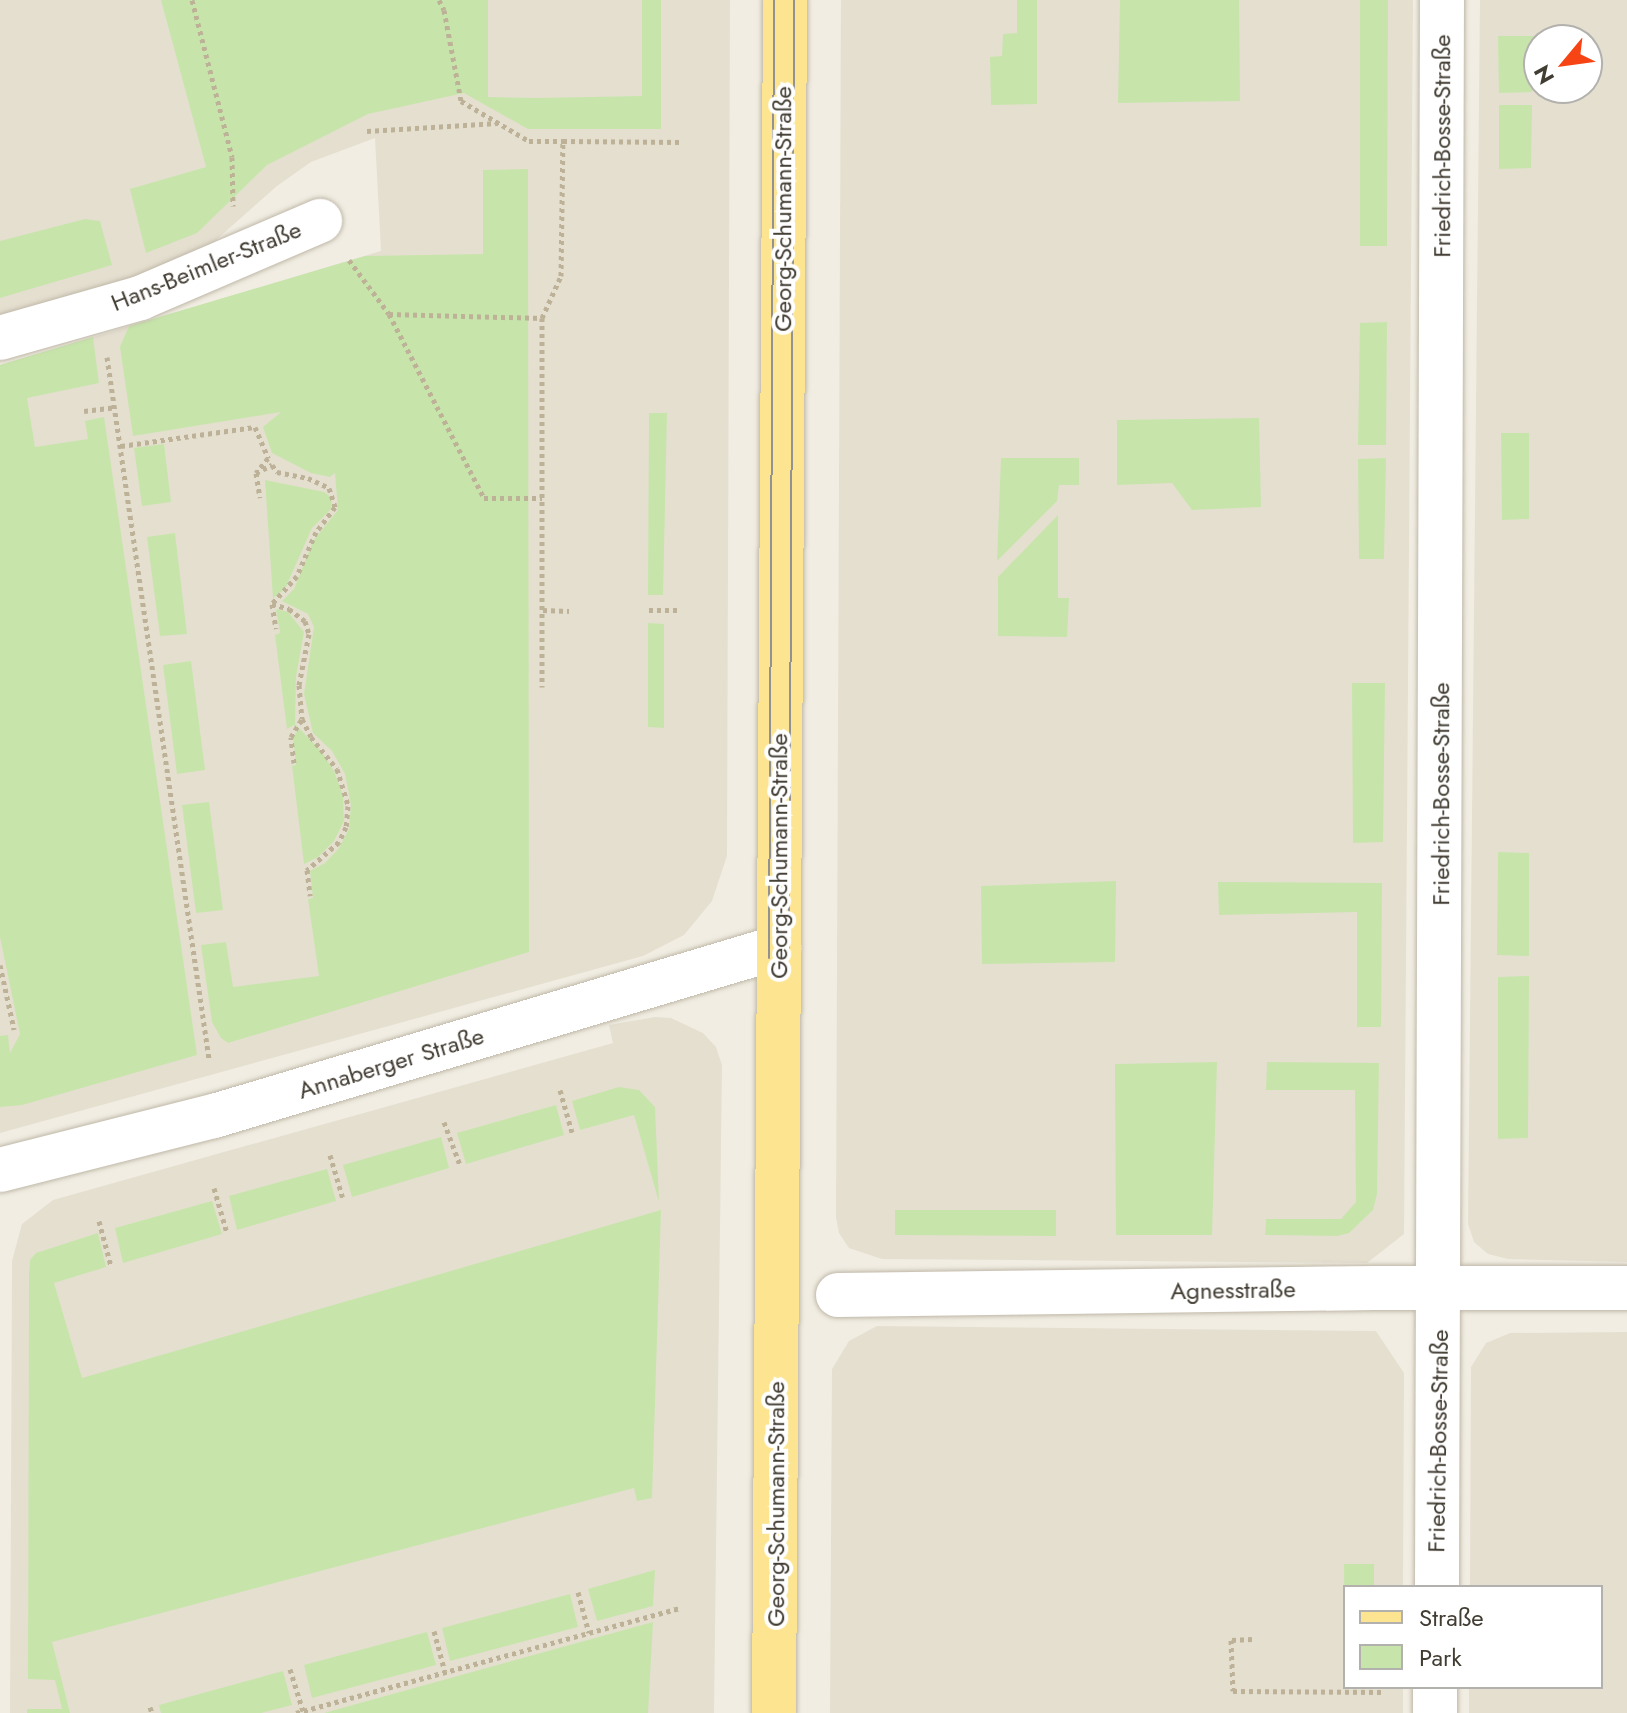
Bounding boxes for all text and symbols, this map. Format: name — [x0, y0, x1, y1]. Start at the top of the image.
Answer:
north arrow — [1523, 24, 1603, 104]
street label: Friedrich-Bosse-Straße — [1428, 34, 1456, 258]
text: N — [1526, 59, 1562, 90]
street label: Georg-Schumann-Straße — [769, 86, 797, 332]
street label: Hans-Beimler-Straße — [107, 215, 305, 317]
street label: Friedrich-Bosse-Straße — [1427, 682, 1455, 906]
street label: Georg-Schumann-Straße — [765, 733, 793, 979]
street label: Annaberger Straße — [295, 1021, 487, 1105]
street label: Agnesstraße — [1170, 1275, 1296, 1305]
street label: Friedrich-Bosse-Straße — [1422, 1329, 1454, 1553]
street label: Georg-Schumann-Straße — [762, 1381, 790, 1627]
legend — [1343, 1585, 1603, 1689]
text: Straße — [1419, 1600, 1484, 1635]
text: Park — [1419, 1640, 1462, 1675]

